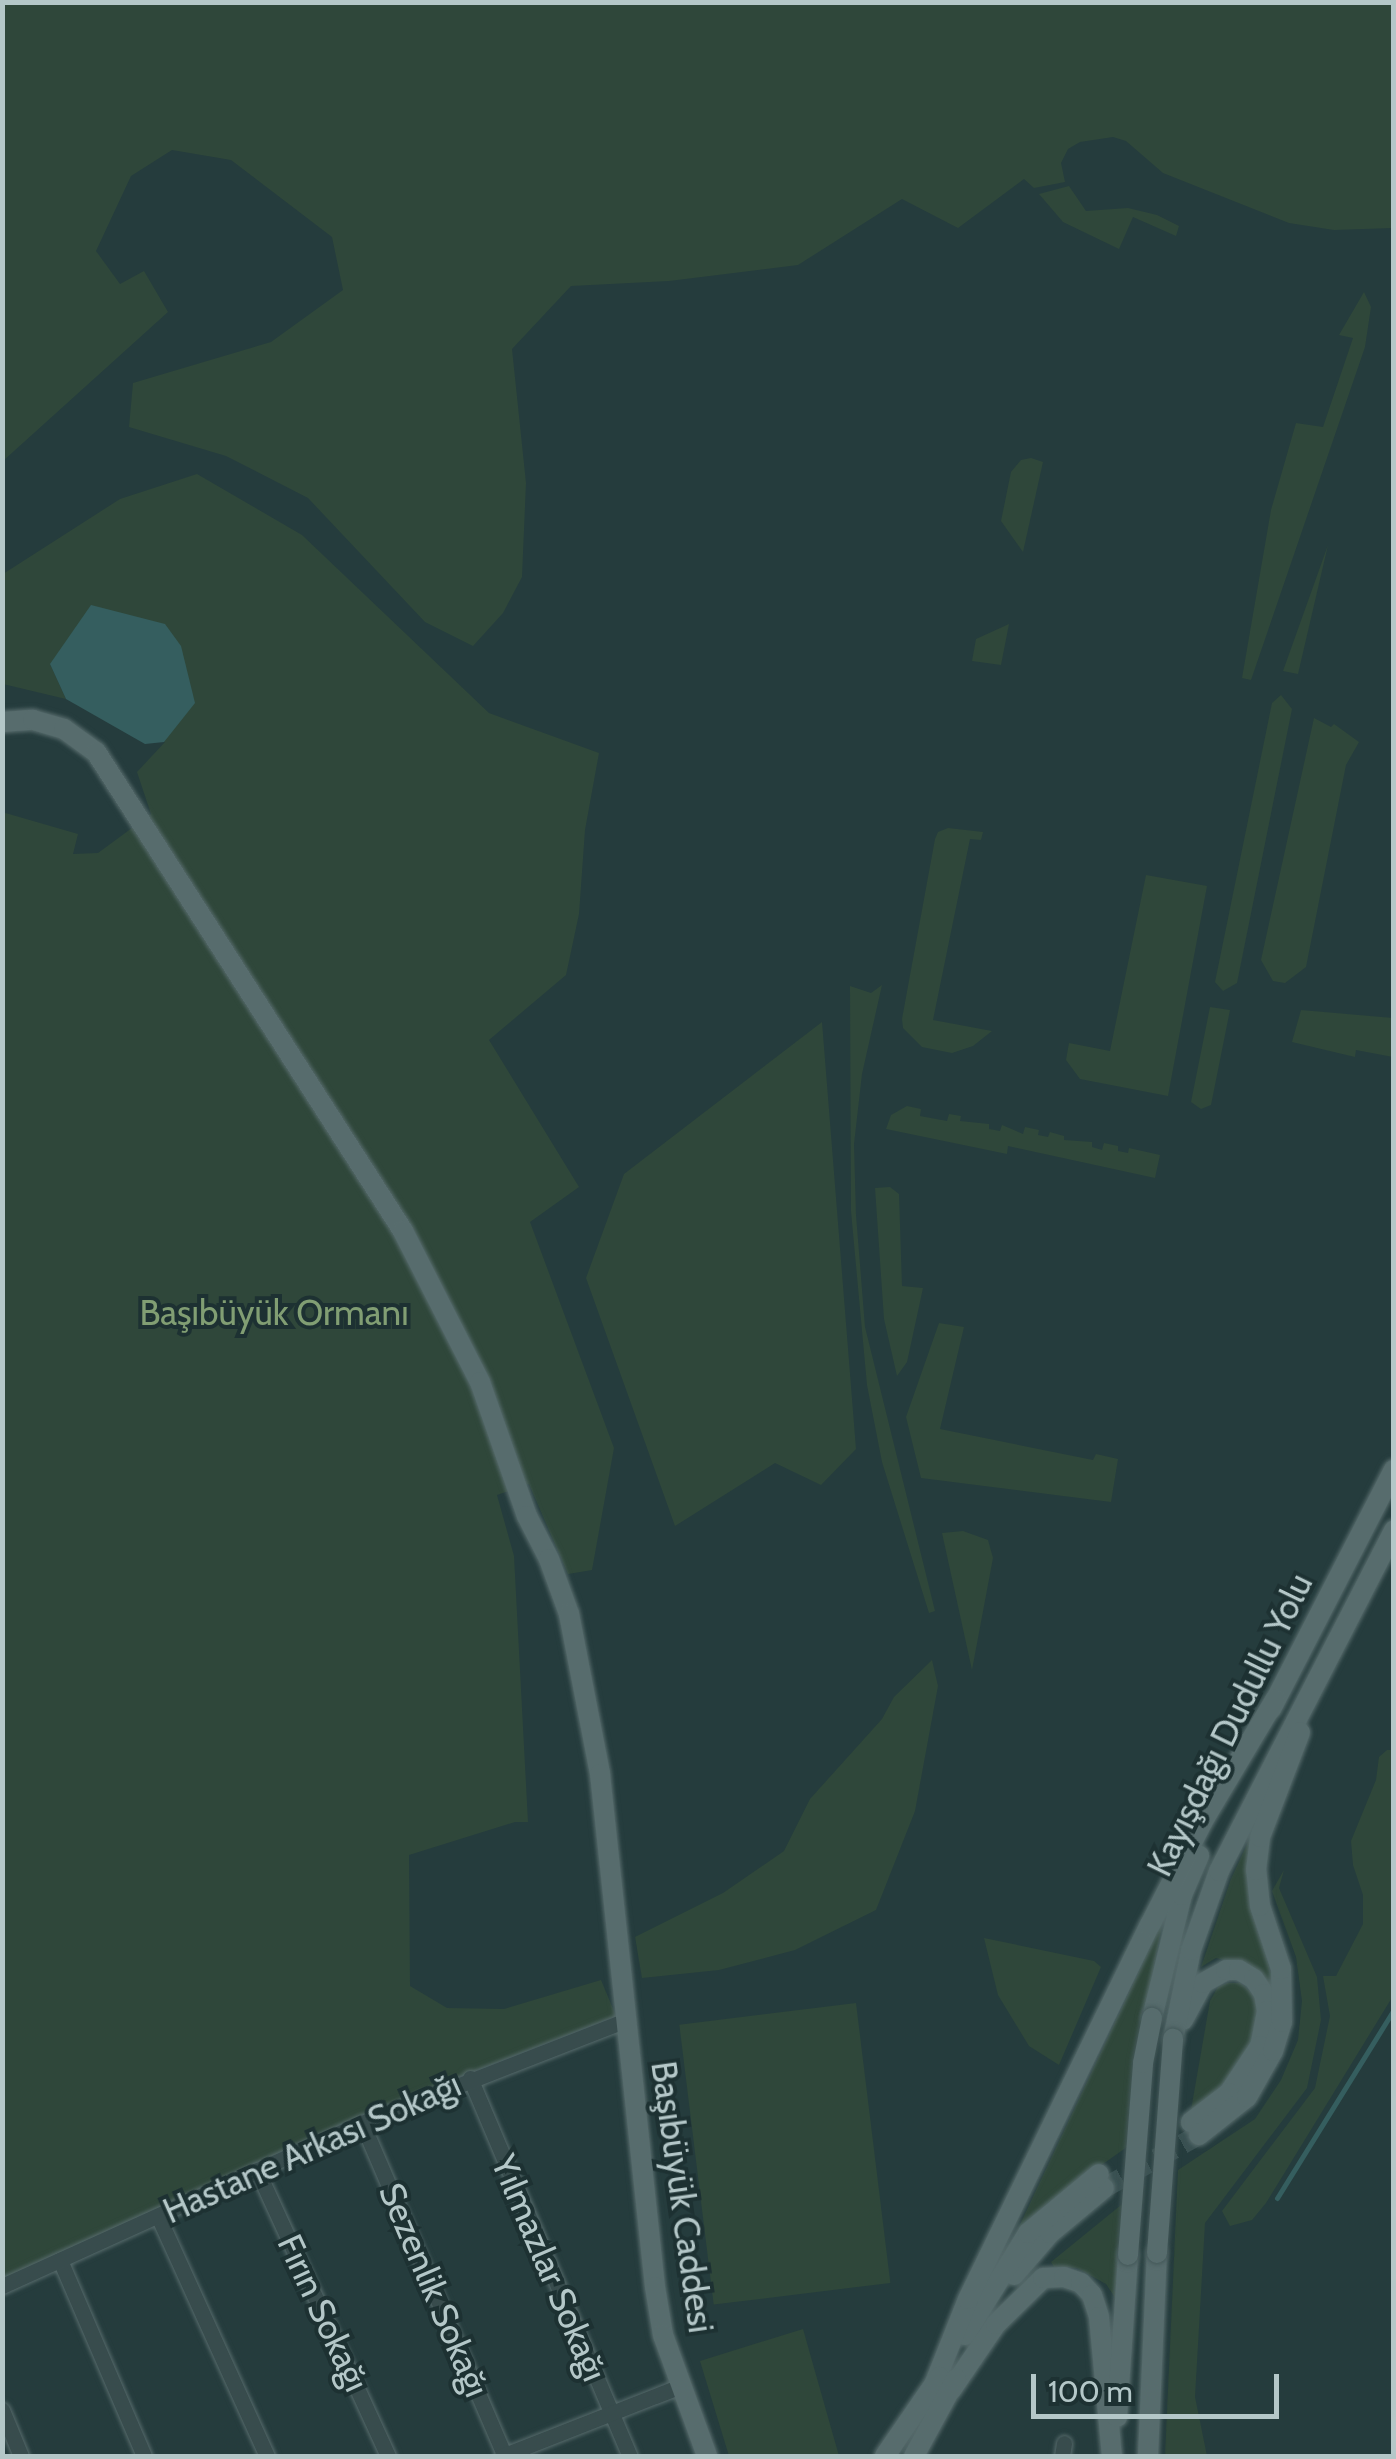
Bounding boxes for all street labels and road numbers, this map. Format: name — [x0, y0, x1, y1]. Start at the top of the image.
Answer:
street label: Kayışdağı Dudullu Yolu — [1139, 1567, 1321, 1883]
street label: Başıbüyük Caddesi — [642, 2058, 722, 2336]
street label: Hastane Arkası Sokağı — [157, 2064, 467, 2232]
street label: Yılmazlar Sokağı — [482, 2149, 616, 2387]
street label: Sezenlik Sokağı — [370, 2177, 498, 2403]
street label: Fırın Sokağı — [268, 2228, 378, 2398]

